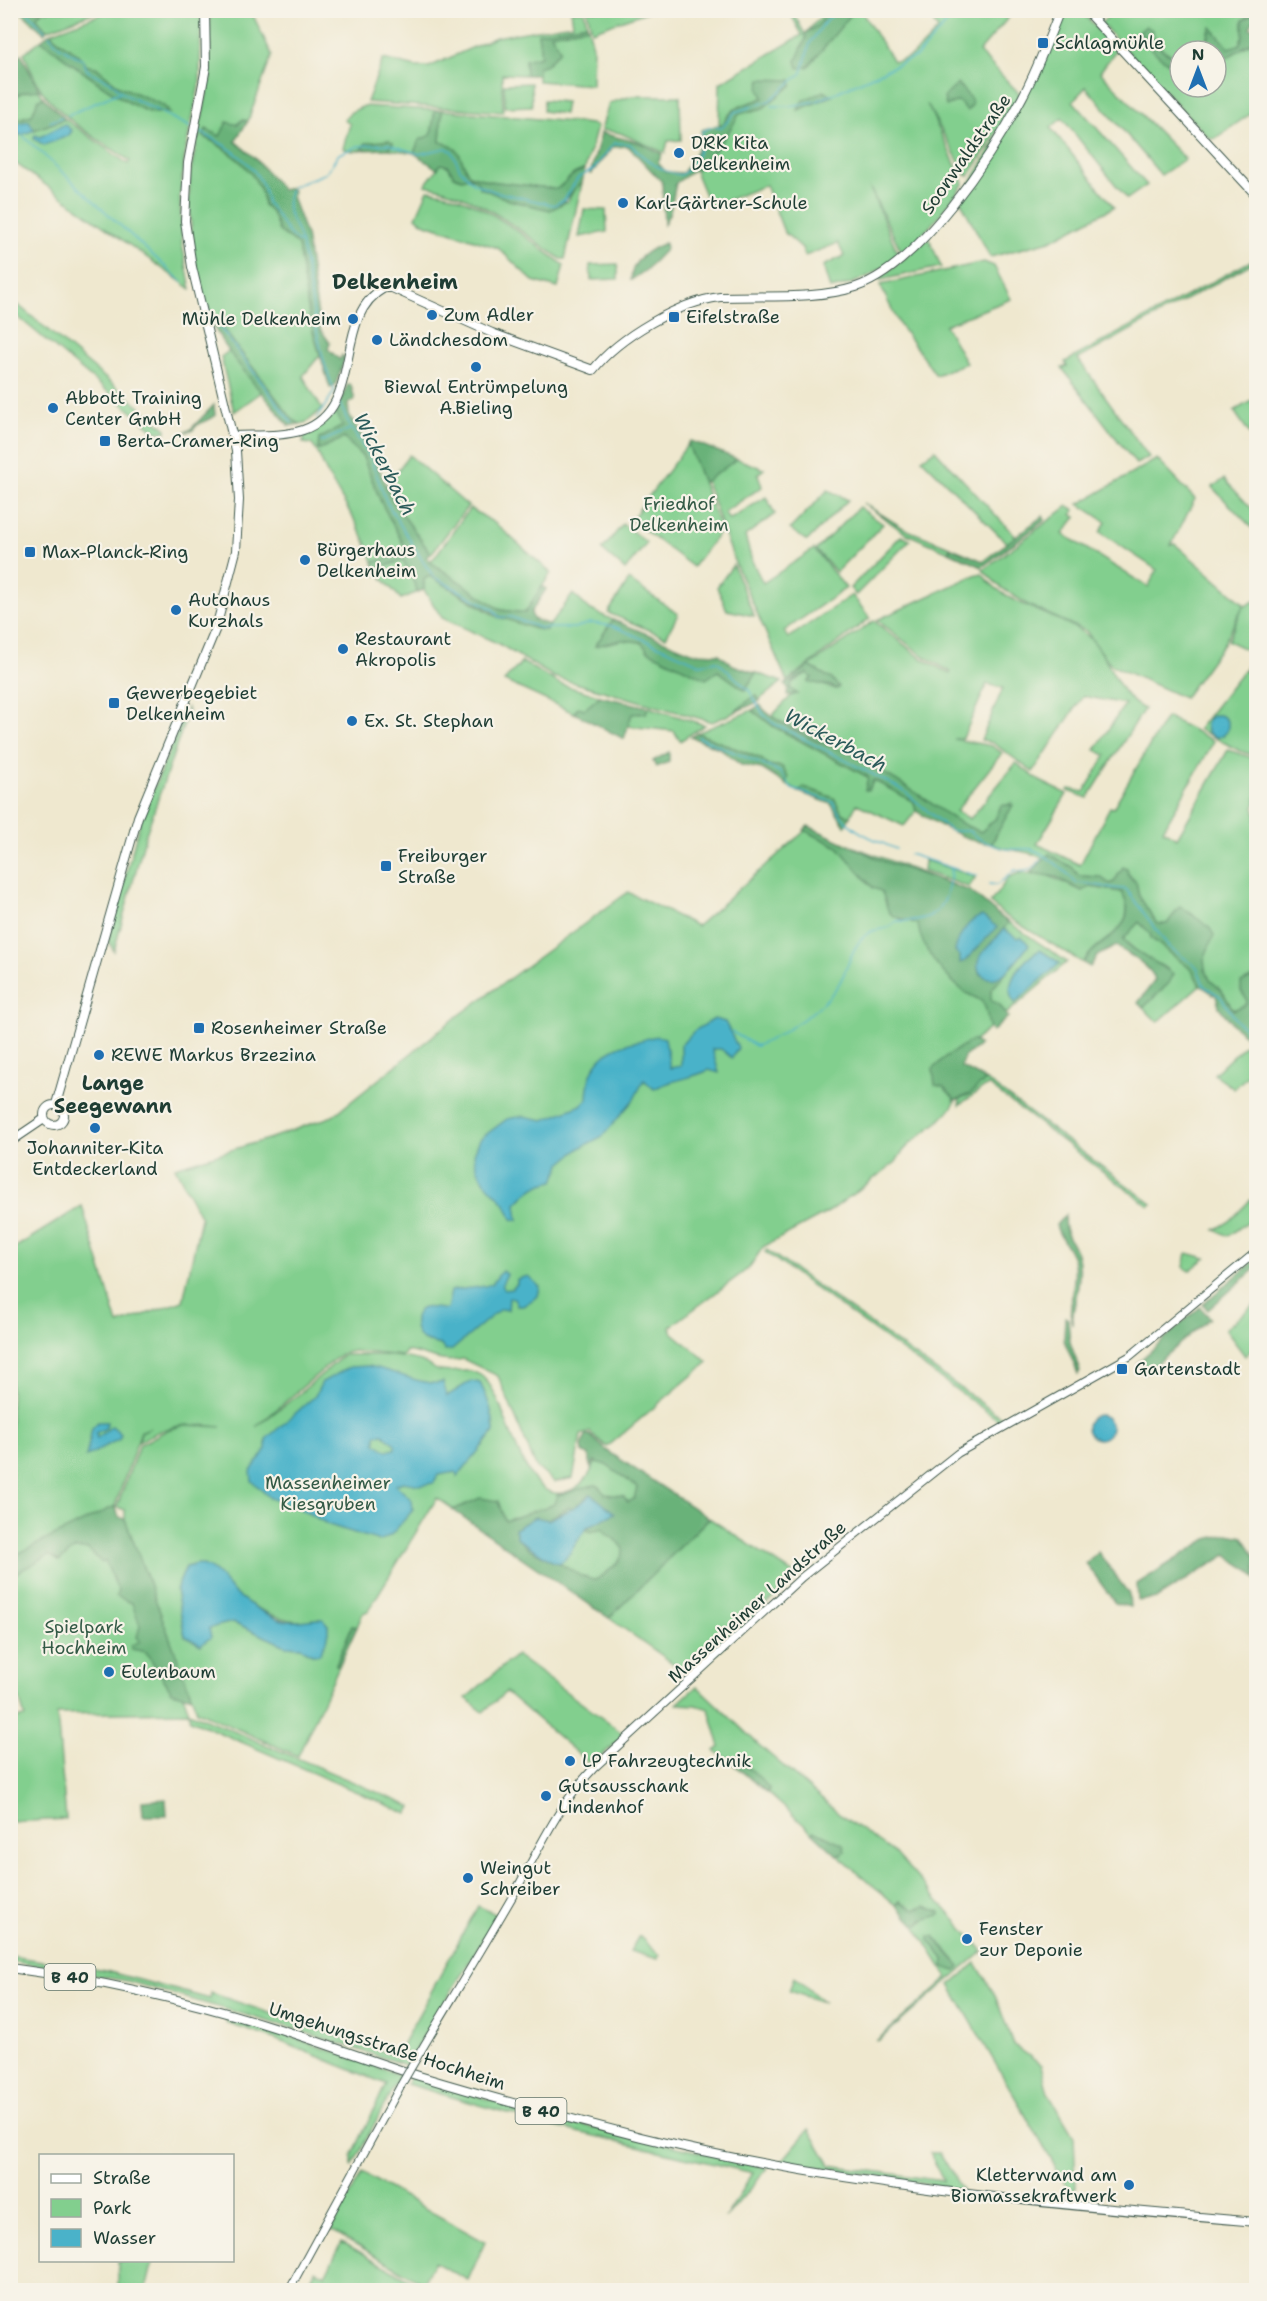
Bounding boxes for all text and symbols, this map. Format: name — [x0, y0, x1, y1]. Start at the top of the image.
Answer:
place label: Schlagmühle — [1055, 31, 1164, 55]
marker: Schlagmühle — [1036, 36, 1050, 50]
north arrow — [1168, 39, 1228, 99]
text: N — [1192, 44, 1204, 65]
street label: Soonwaldstraße — [915, 89, 1017, 219]
place label: DRK Kita Delkenheim — [691, 131, 790, 176]
marker: DRK Kita Delkenheim — [672, 146, 686, 160]
place label: Karl-Gärtner-Schule — [635, 191, 808, 215]
marker: Karl-Gärtner-Schule — [616, 196, 630, 210]
district label: Delkenheim — [332, 268, 458, 296]
place label: Zum Adler — [444, 303, 534, 327]
place label: Eifelstraße — [686, 305, 780, 329]
place label: Mühle Delkenheim — [182, 307, 341, 331]
marker: Zum Adler — [425, 308, 439, 322]
marker: Eifelstraße — [667, 310, 681, 324]
marker: Mühle Delkenheim — [346, 312, 360, 326]
place label: Ländchesdom — [389, 328, 508, 352]
marker: Ländchesdom — [370, 333, 384, 347]
marker: Biewal Entrümpelung A.Bieling — [469, 360, 483, 374]
place label: Biewal Entrümpelung A.Bieling — [384, 375, 568, 420]
place label: Abbott Training Center GmbH — [65, 386, 202, 431]
marker: Abbott Training Center GmbH — [46, 401, 60, 415]
water label: Wickerbach — [348, 408, 422, 520]
place label: Berta-Cramer-Ring — [117, 429, 279, 453]
marker: Berta-Cramer-Ring — [98, 434, 112, 448]
park label: Friedhof Delkenheim — [629, 492, 729, 537]
place label: Bürgerhaus Delkenheim — [317, 538, 416, 583]
place label: Max-Planck-Ring — [42, 540, 188, 564]
marker: Max-Planck-Ring — [23, 545, 37, 559]
marker: Bürgerhaus Delkenheim — [298, 553, 312, 567]
place label: Autohaus Kurzhals — [188, 588, 270, 633]
marker: Autohaus Kurzhals — [169, 603, 183, 617]
place label: Restaurant Akropolis — [355, 627, 451, 672]
marker: Restaurant Akropolis — [336, 642, 350, 656]
place label: Gewerbegebiet Delkenheim — [126, 681, 257, 726]
marker: Gewerbegebiet Delkenheim — [107, 696, 121, 710]
water label: Wickerbach — [780, 702, 892, 778]
place label: Ex. St. Stephan — [364, 709, 494, 733]
marker: Ex. St. Stephan — [345, 714, 359, 728]
place label: Freiburger Straße — [398, 844, 488, 889]
marker: Freiburger Straße — [379, 859, 393, 873]
place label: Rosenheimer Straße — [211, 1016, 387, 1040]
marker: Rosenheimer Straße — [192, 1021, 206, 1035]
place label: REWE Markus Brzezina — [111, 1043, 316, 1067]
marker: REWE Markus Brzezina — [92, 1048, 106, 1062]
district label: Lange Seegewann — [54, 1070, 172, 1119]
marker: Johanniter-Kita Entdeckerland — [88, 1121, 102, 1135]
place label: Johanniter-Kita Entdeckerland — [27, 1136, 163, 1181]
place label: Gartenstadt — [1134, 1357, 1241, 1381]
marker: Gartenstadt — [1115, 1362, 1129, 1376]
park label: Massenheimer Kiesgruben — [265, 1471, 391, 1516]
street label: Massenheimer Landstraße — [663, 1515, 851, 1689]
park label: Spielpark Hochheim — [41, 1615, 127, 1660]
place label: Eulenbaum — [121, 1660, 216, 1684]
marker: Eulenbaum — [102, 1665, 116, 1679]
place label: LP Fahrzeugtechnik — [582, 1749, 752, 1773]
marker: LP Fahrzeugtechnik — [563, 1754, 577, 1768]
place label: Gutsausschank Lindenhof — [558, 1774, 689, 1819]
marker: Gutsausschank Lindenhof — [539, 1789, 553, 1803]
place label: Weingut Schreiber — [480, 1856, 561, 1901]
marker: Weingut Schreiber — [461, 1871, 475, 1885]
place label: Fenster zur Deponie — [979, 1917, 1083, 1962]
marker: Fenster zur Deponie — [960, 1932, 974, 1946]
road number: B 40 — [44, 1964, 96, 1990]
street label: Umgehungsstraße Hochheim — [266, 1996, 508, 2096]
road number: B 40 — [516, 2098, 566, 2124]
legend — [39, 2154, 234, 2262]
place label: Kletterwand am Biomassekraftwerk — [951, 2163, 1117, 2208]
text: Straße — [93, 2166, 151, 2190]
marker: Kletterwand am Biomassekraftwerk — [1122, 2178, 1136, 2192]
text: Park — [93, 2196, 132, 2220]
text: Wasser — [93, 2226, 156, 2250]

